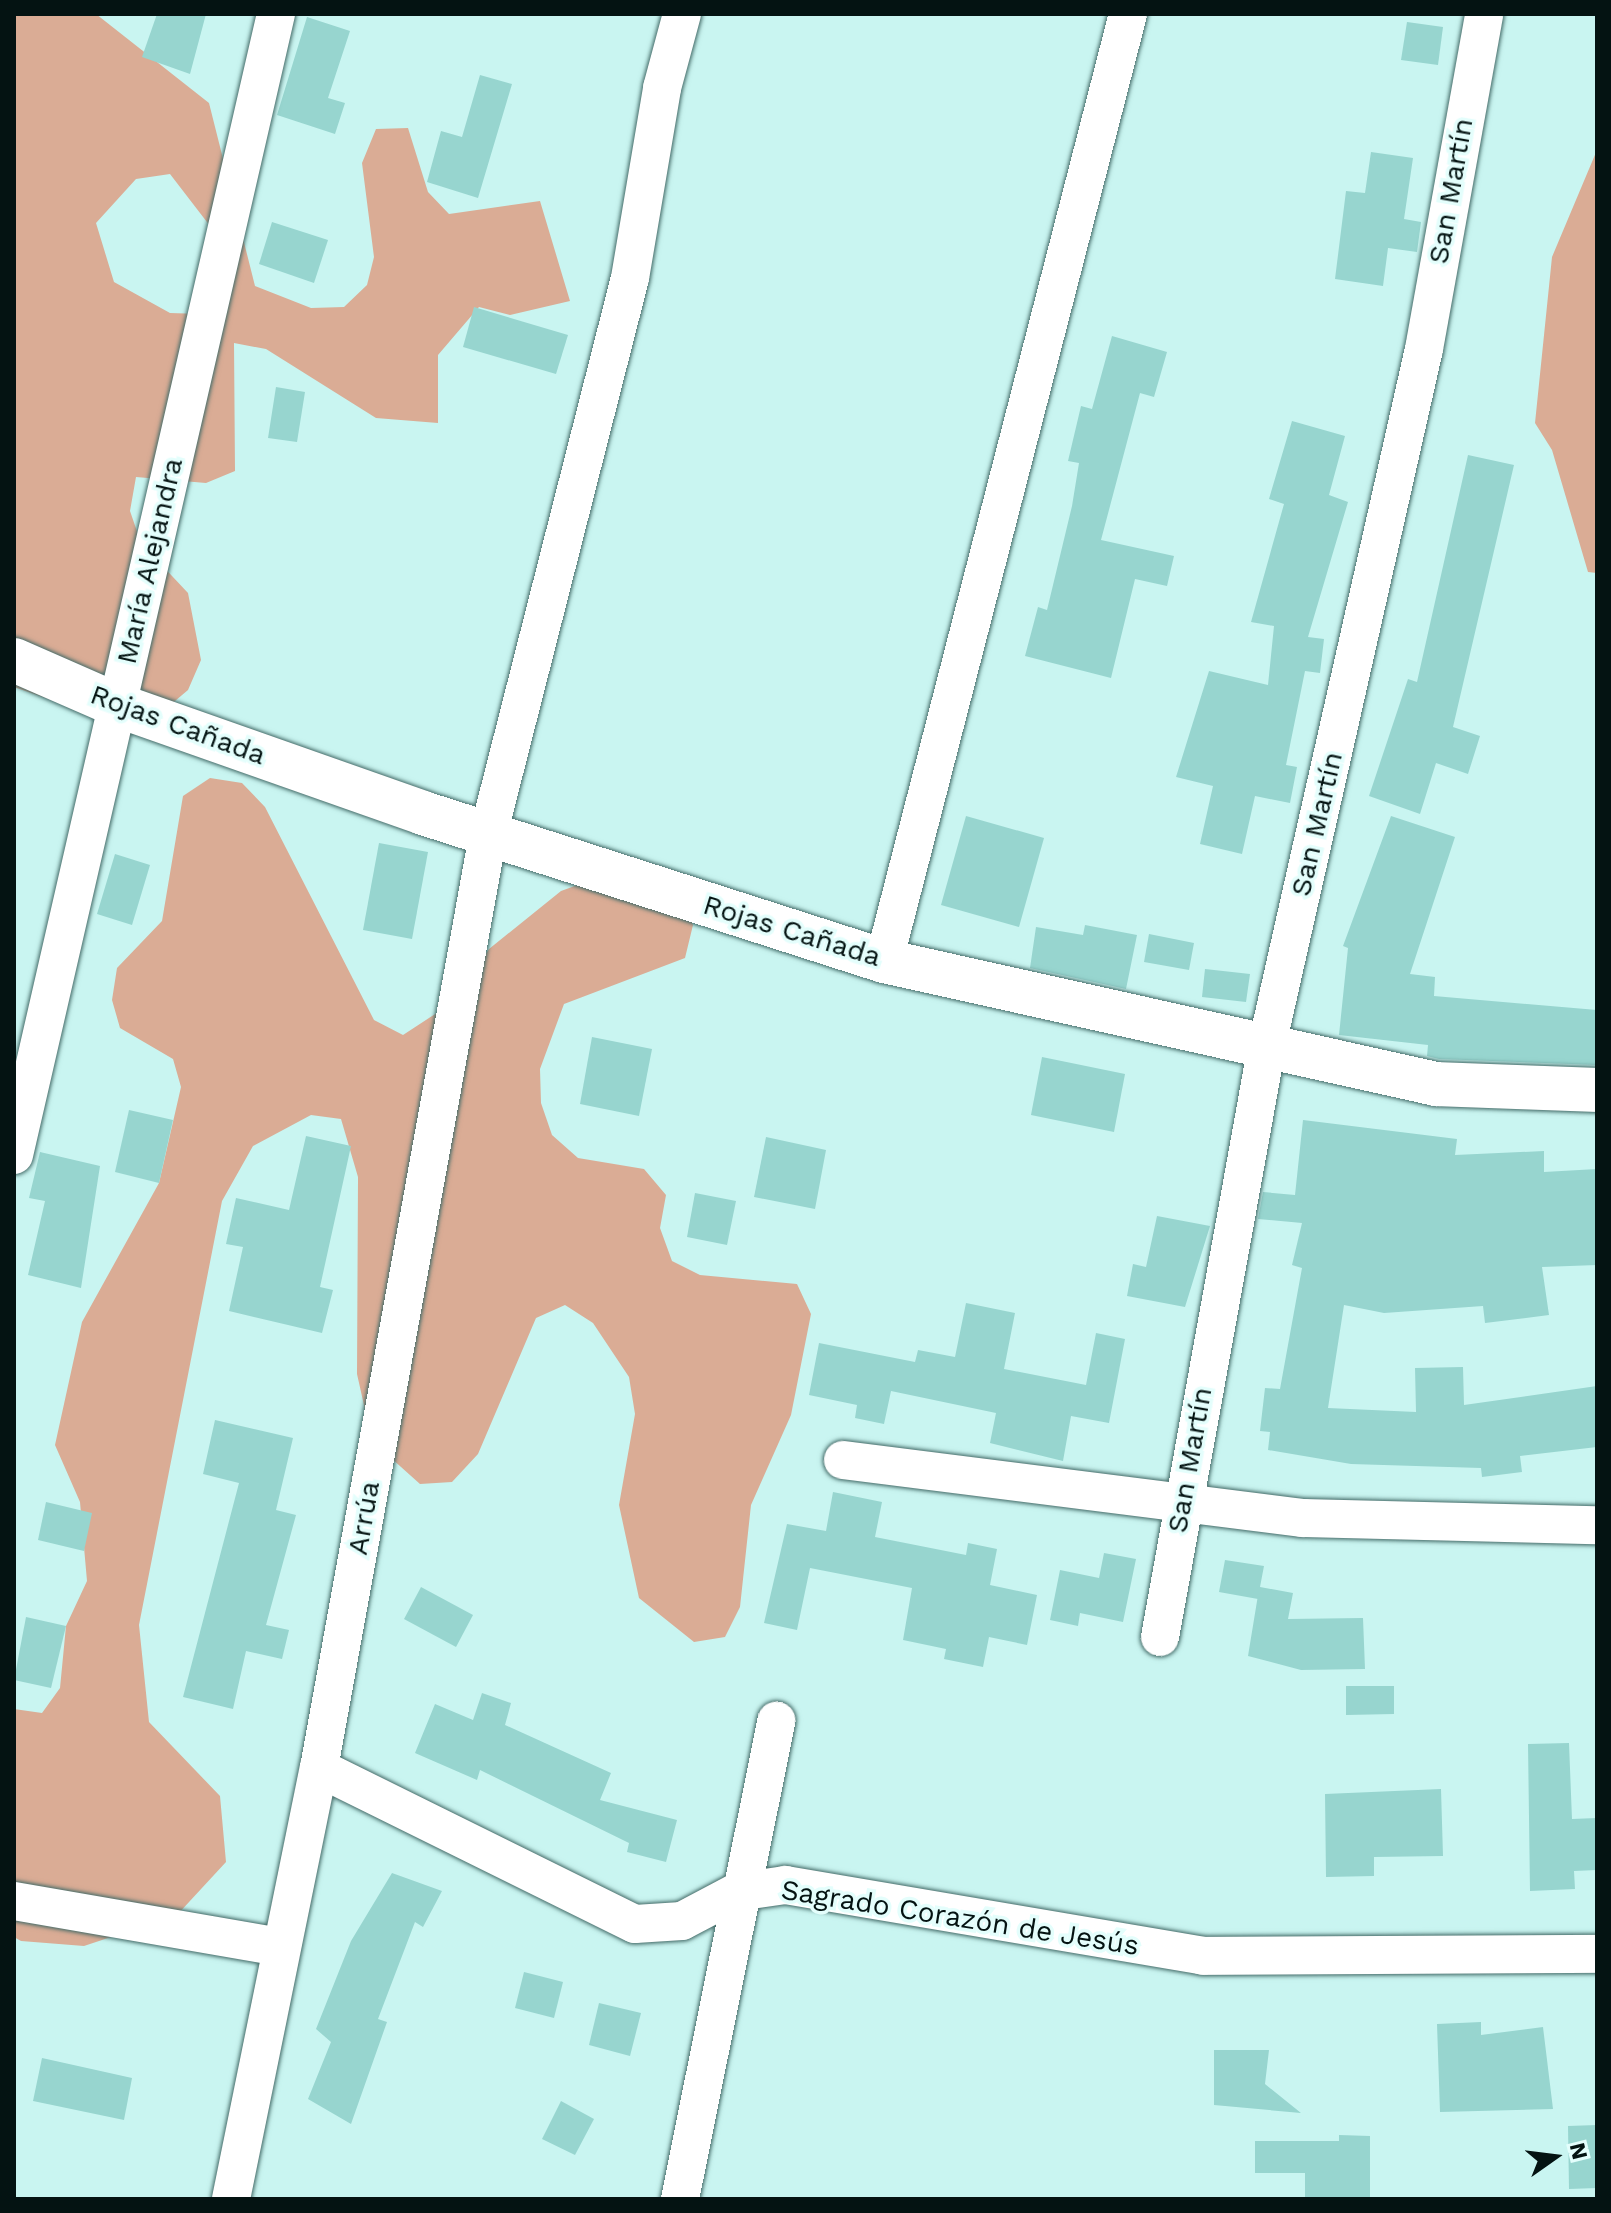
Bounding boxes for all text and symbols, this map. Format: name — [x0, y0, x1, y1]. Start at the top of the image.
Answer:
street label: San Martín — [1422, 116, 1480, 266]
street label: María Alejandra — [110, 454, 190, 668]
street label: Rojas Cañada — [86, 678, 270, 772]
street label: San Martín — [1284, 749, 1350, 899]
street label: Rojas Cañada — [699, 888, 885, 974]
street label: San Martín — [1161, 1385, 1219, 1535]
street label: Arrúa — [341, 1478, 387, 1558]
street label: Sagrado Corazón de Jesús — [778, 1873, 1142, 1963]
north arrow — [1515, 2117, 1595, 2197]
text: N — [1565, 2140, 1593, 2162]

